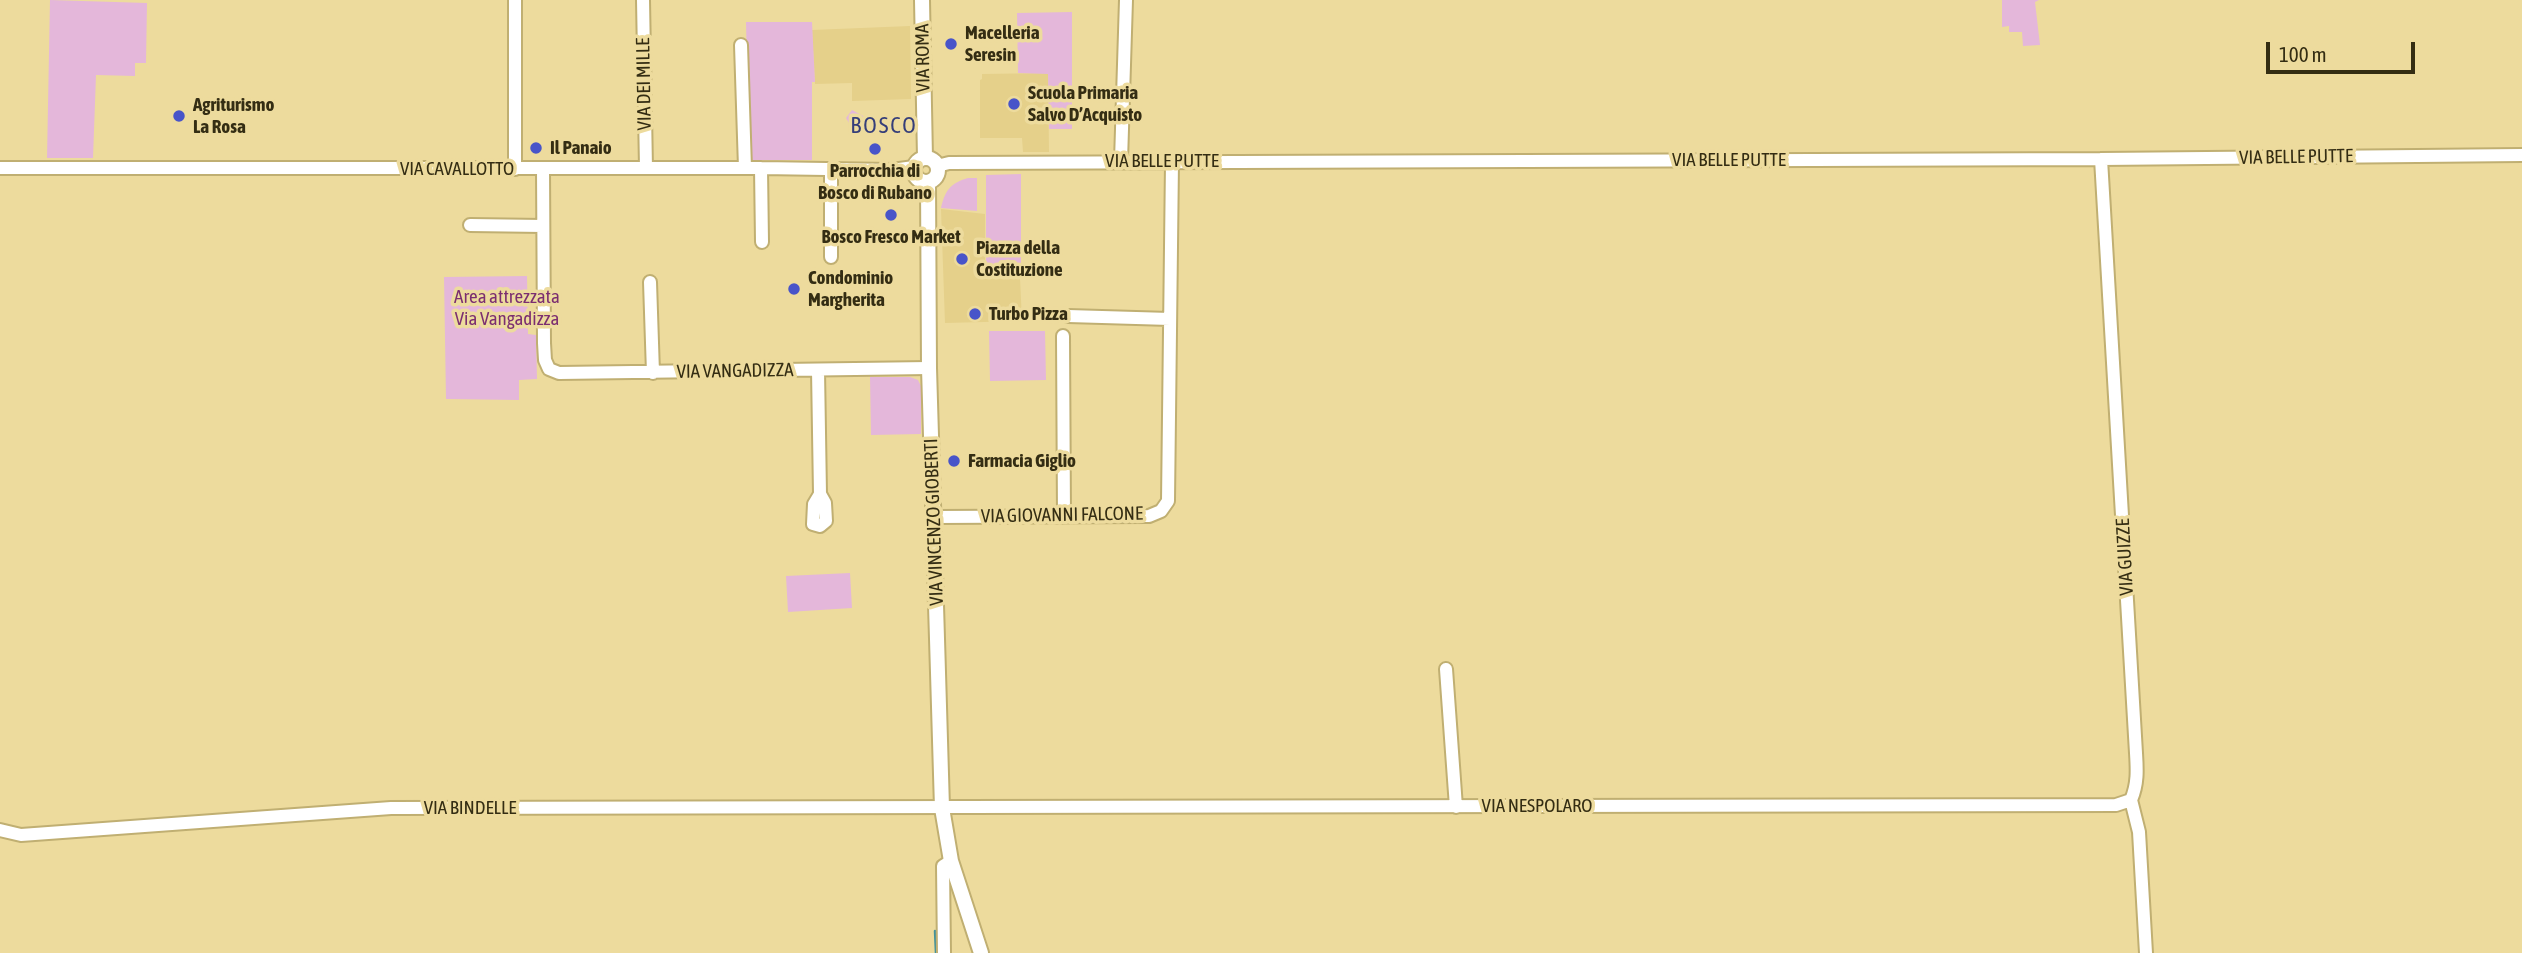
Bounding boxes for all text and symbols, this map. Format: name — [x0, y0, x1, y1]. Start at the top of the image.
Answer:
place label: Macelleria Seresin — [965, 22, 1040, 66]
street label: VIA ROMA — [911, 24, 935, 92]
scale bar — [2270, 28, 2419, 72]
marker: Macelleria Seresin — [943, 36, 959, 52]
street label: VIA DEI MILLE — [632, 37, 656, 131]
text: 100 m — [2279, 42, 2327, 66]
place label: Scuola Primaria Salvo D’Acquisto — [1028, 82, 1142, 126]
place label: Agriturismo La Rosa — [193, 94, 274, 138]
marker: Scuola Primaria Salvo D’Acquisto — [1006, 96, 1022, 112]
marker: Agriturismo La Rosa — [171, 108, 187, 124]
district label: BOSCO — [851, 112, 917, 140]
place label: Il Panaio — [550, 137, 612, 159]
marker: Il Panaio — [528, 140, 544, 156]
marker: Parrocchia di Bosco di Rubano — [867, 141, 883, 157]
street label: VIA BELLE PUTTE — [2239, 145, 2353, 169]
street label: VIA BELLE PUTTE — [1672, 149, 1786, 171]
street label: VIA BELLE PUTTE — [1105, 150, 1219, 172]
street label: VIA CAVALLOTTO — [400, 158, 514, 180]
place label: Parrocchia di Bosco di Rubano — [818, 160, 932, 204]
marker: Bosco Fresco Market — [883, 207, 899, 223]
place label: Bosco Fresco Market — [821, 226, 961, 248]
place label: Piazza della Costituzione — [976, 237, 1063, 281]
marker: Piazza della Costituzione — [954, 251, 970, 267]
place label: Condominio Margherita — [808, 267, 893, 311]
marker: Condominio Margherita — [786, 281, 802, 297]
park label: Area attrezzata Via Vangadizza — [454, 286, 560, 330]
place label: Turbo Pizza — [989, 303, 1068, 325]
marker: Turbo Pizza — [967, 306, 983, 322]
street label: VIA VANGADIZZA — [676, 359, 794, 383]
street label: VIA VINCENZO GIOBERTI — [920, 438, 948, 606]
place label: Farmacia Giglio — [968, 450, 1076, 472]
marker: Farmacia Giglio — [946, 453, 962, 469]
street label: VIA GIOVANNI FALCONE — [981, 502, 1143, 528]
street label: VIA GUIZZE — [2112, 518, 2138, 596]
street label: VIA NESPOLARO — [1482, 795, 1592, 817]
street label: VIA BINDELLE — [424, 797, 516, 819]

